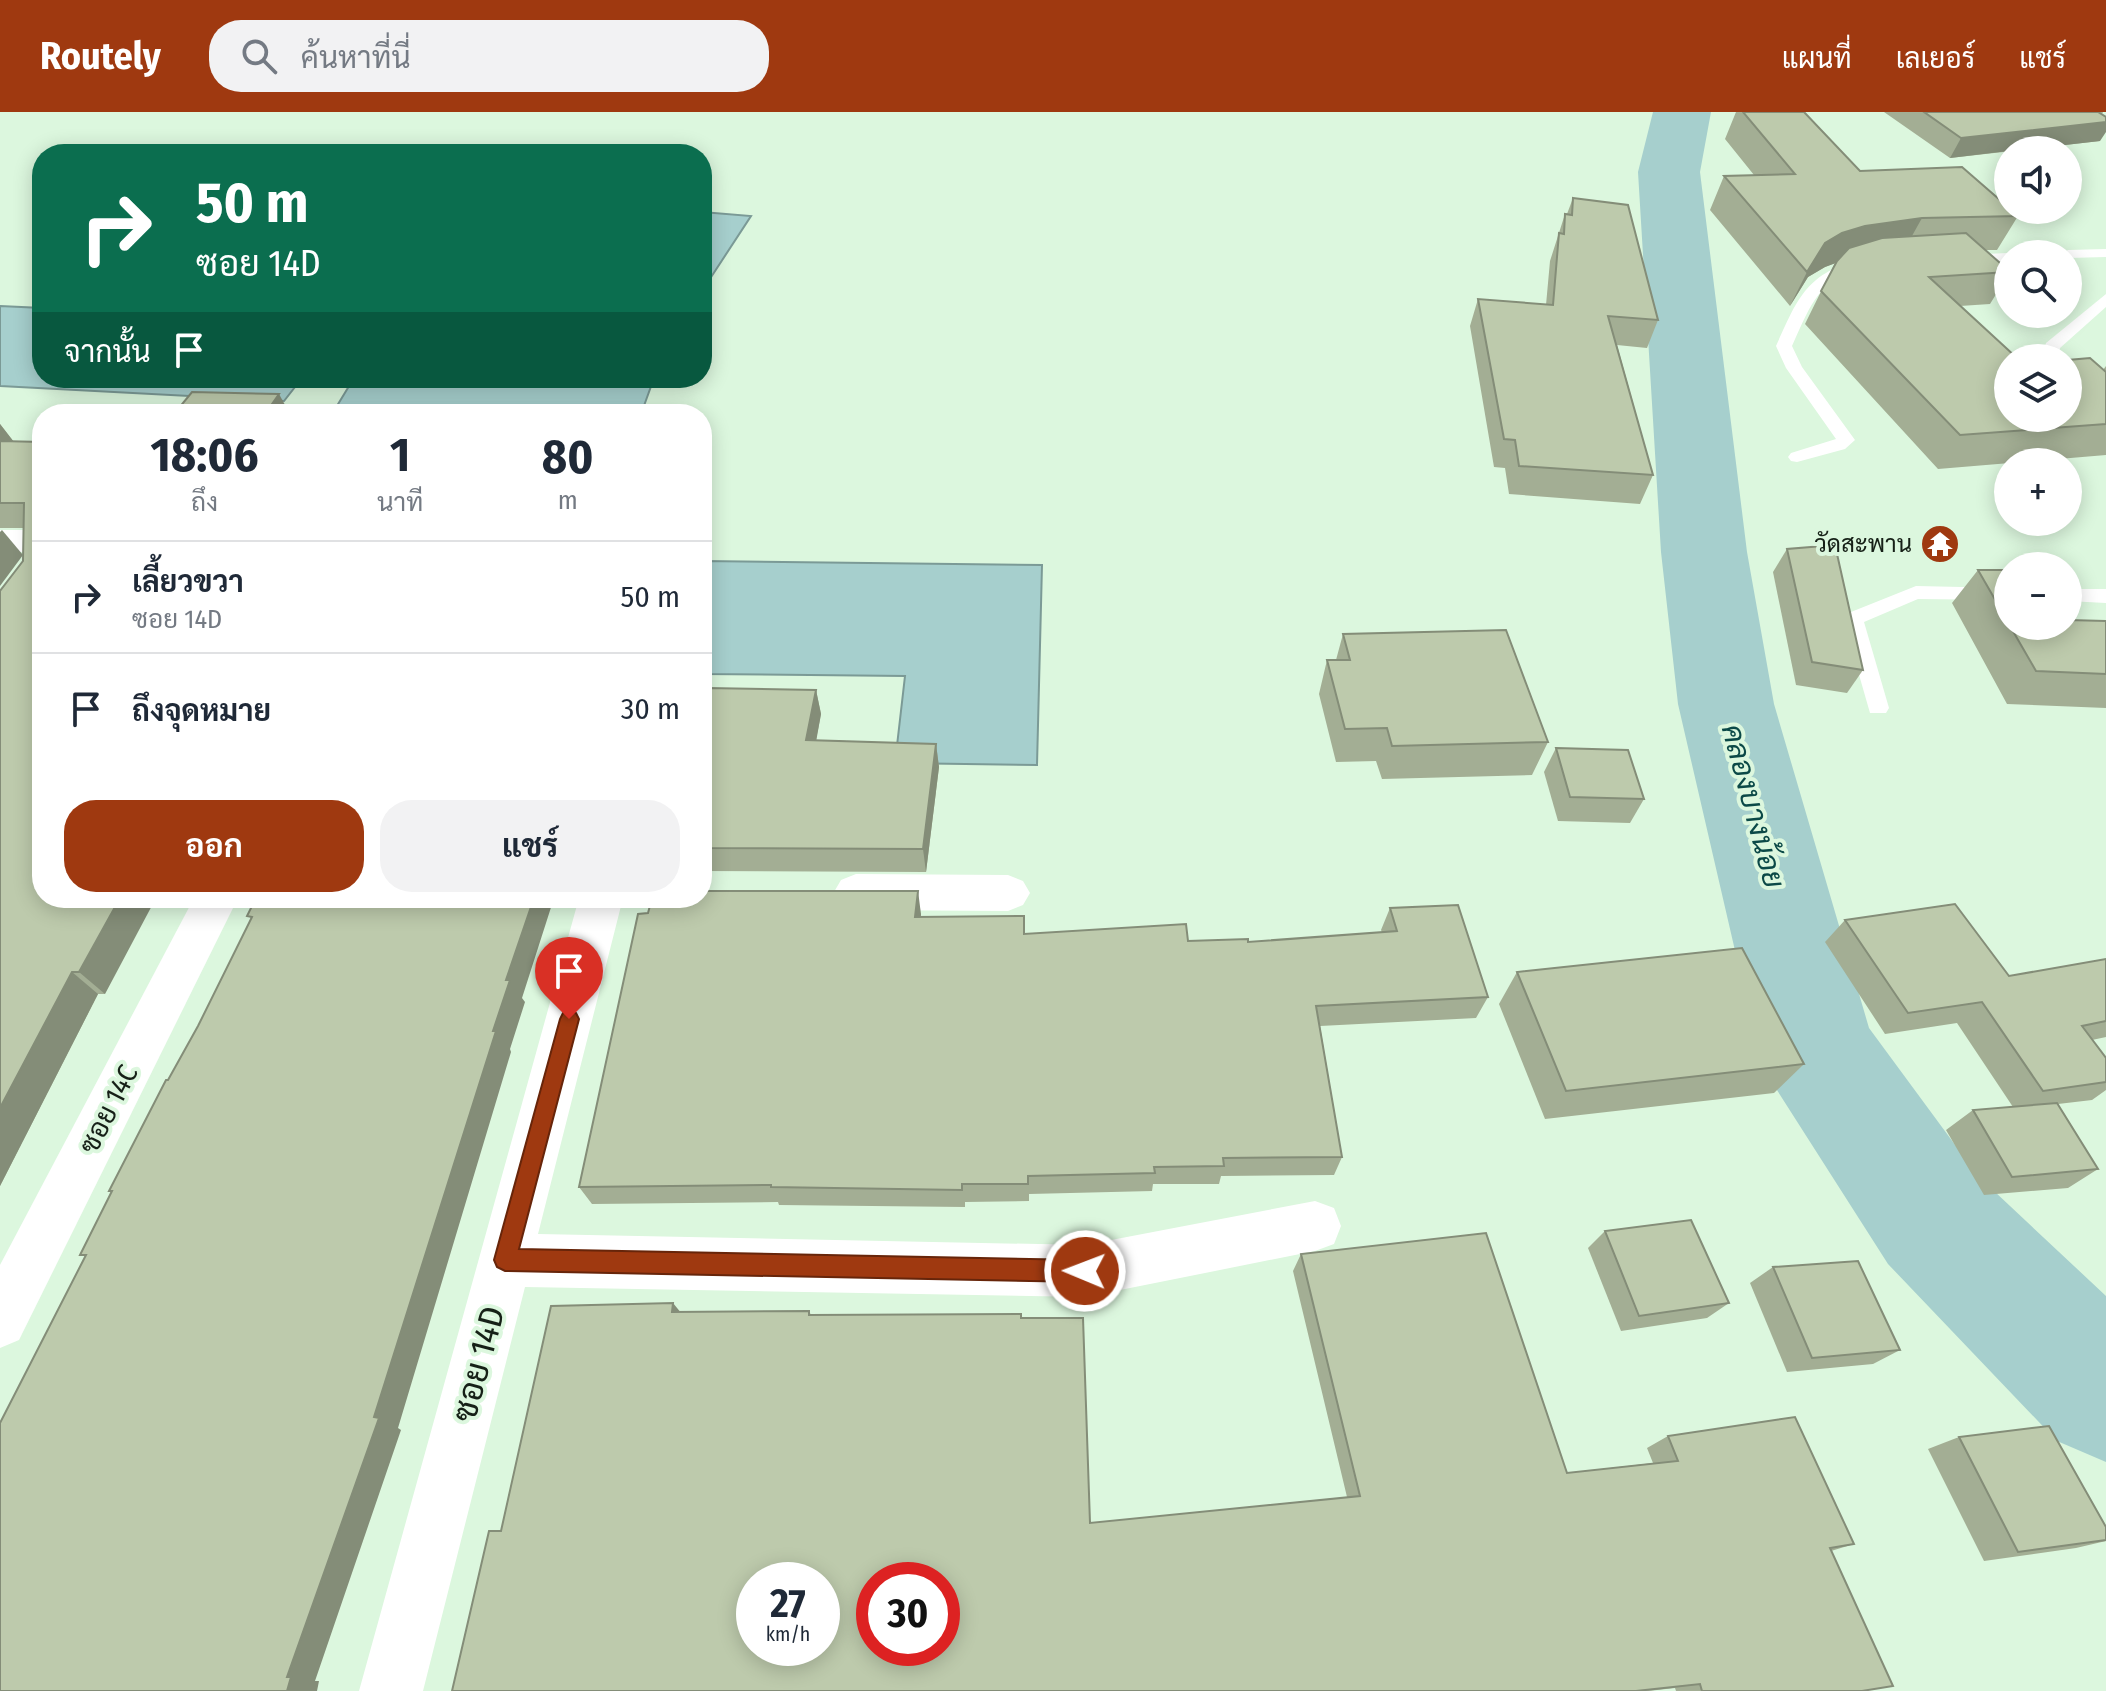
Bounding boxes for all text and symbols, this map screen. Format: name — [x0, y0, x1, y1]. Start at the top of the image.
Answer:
search box — [209, 20, 769, 92]
text: Routely — [40, 33, 161, 79]
icon: search — [237, 34, 281, 78]
text: ค้นหาที่นี่ — [301, 40, 411, 76]
text: แผนที่ — [1782, 42, 1852, 75]
text: เลเยอร์ — [1896, 42, 1975, 75]
text: แชร์ — [2019, 42, 2066, 75]
map controls — [1994, 136, 2082, 640]
button: sound — [1994, 136, 2082, 224]
text: 50 m — [196, 170, 308, 237]
icon: right — [64, 176, 168, 280]
button: search — [1994, 240, 2082, 328]
text: ซอย 14D — [196, 242, 321, 286]
icon: arrive — [167, 328, 211, 372]
text: จากนั้น — [64, 334, 151, 370]
button: layers — [1994, 344, 2082, 432]
text: 18:06 — [151, 426, 259, 484]
text: 1 — [390, 426, 410, 484]
text: 80 — [542, 428, 593, 486]
button: + — [1994, 448, 2082, 536]
text: m — [558, 485, 578, 516]
text: ถึง — [191, 487, 218, 518]
text: นาที — [377, 487, 423, 518]
temple icon: วัดสะพาน — [1919, 523, 1961, 565]
place label: วัดสะพาน — [1815, 530, 1912, 558]
button: − — [1994, 552, 2082, 640]
text: เลี้ยวขวา — [132, 564, 244, 600]
icon: right — [64, 575, 108, 619]
text: 50 m — [620, 579, 680, 615]
text: ซอย 14D — [132, 604, 222, 635]
icon: arrive — [64, 687, 108, 731]
text: 30 m — [621, 691, 680, 727]
text: ถึงจุดหมาย — [132, 693, 271, 729]
water label: คลองบางน้อย — [1714, 720, 1794, 892]
button: ออก — [64, 800, 364, 892]
button: แชร์ — [380, 800, 680, 892]
pin — [535, 937, 603, 1019]
icon: arrive — [547, 949, 591, 993]
street label: ซอย 14C — [72, 1059, 145, 1159]
position arrow — [1043, 1229, 1127, 1313]
street label: ซอย 14D — [443, 1302, 514, 1426]
speed limit sign: 30 — [856, 1562, 960, 1666]
text: 27 — [770, 1580, 806, 1628]
text: km/h — [766, 1622, 810, 1646]

